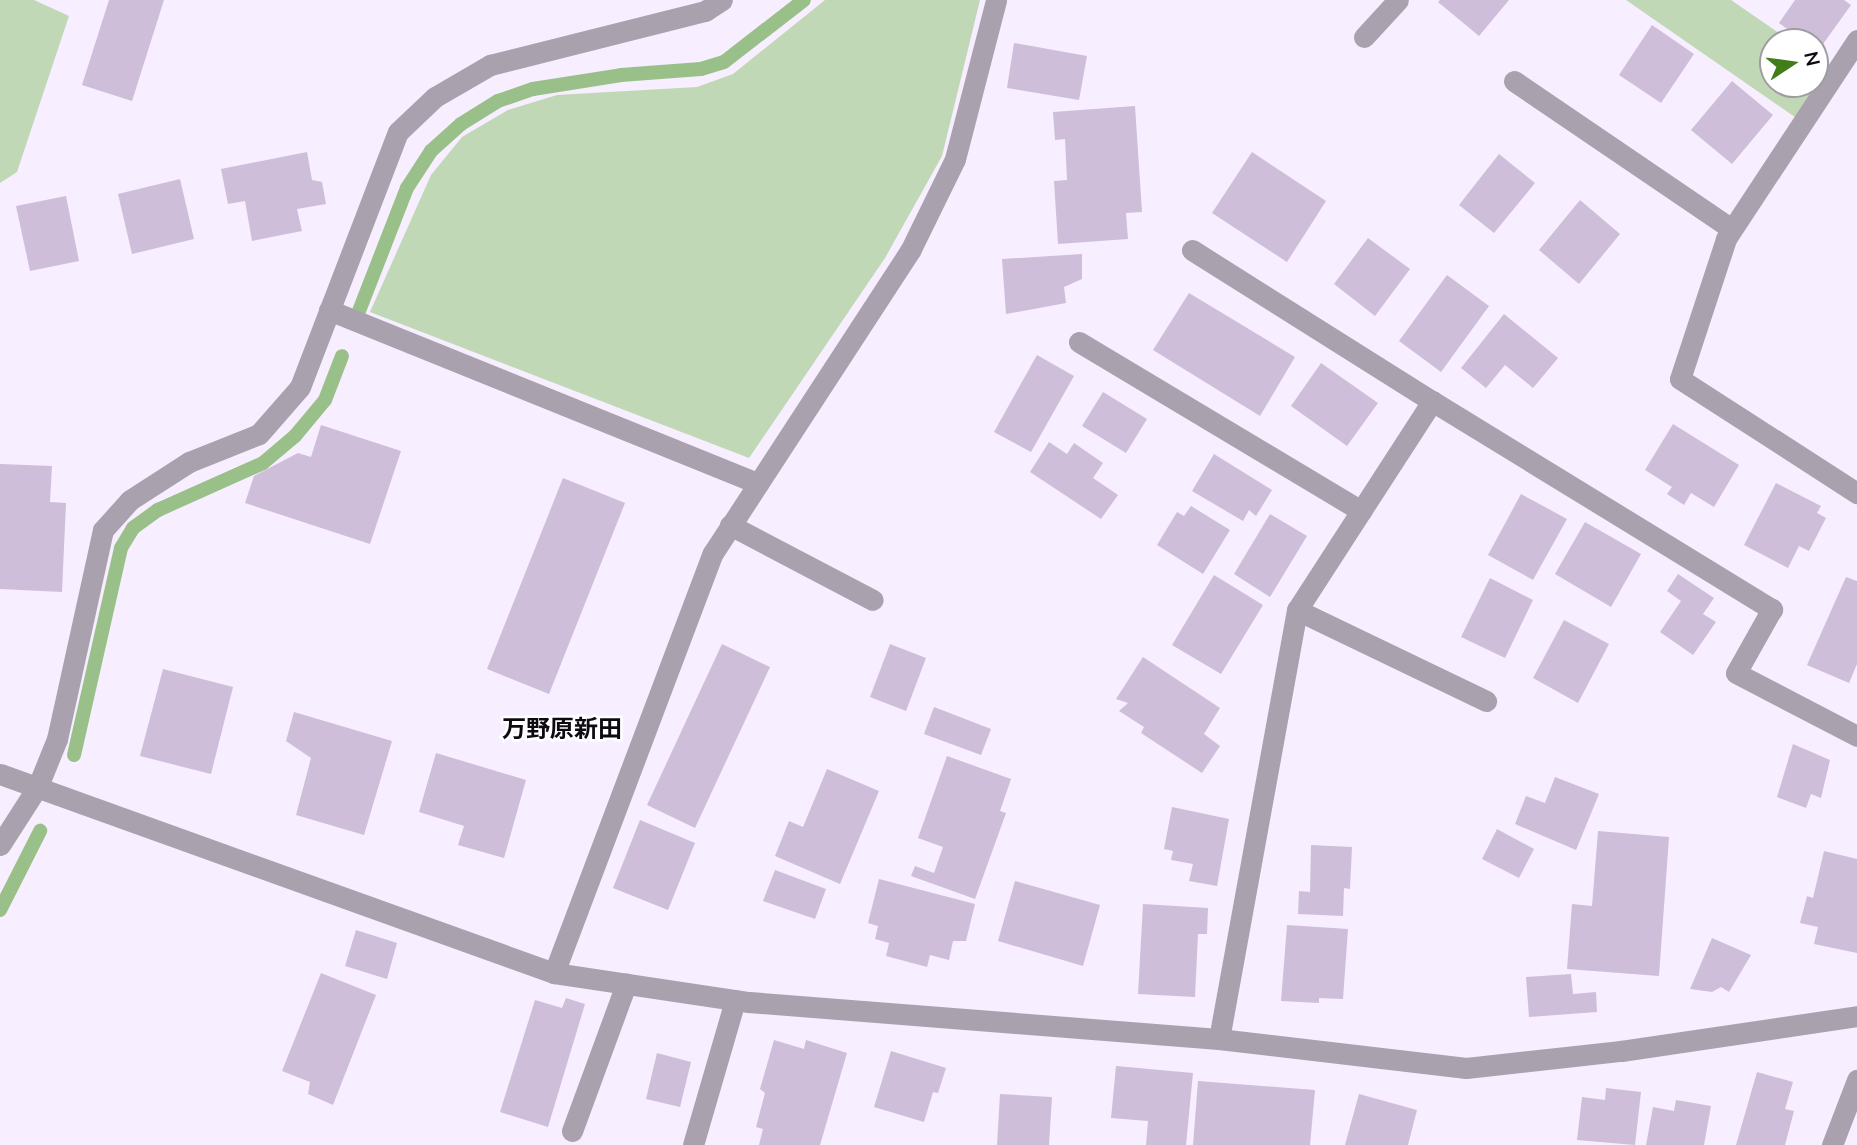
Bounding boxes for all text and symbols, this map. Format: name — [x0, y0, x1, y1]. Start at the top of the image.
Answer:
north arrow — [1759, 28, 1829, 98]
text: N — [1799, 49, 1826, 68]
district label: 万野原新田 — [502, 715, 622, 743]

